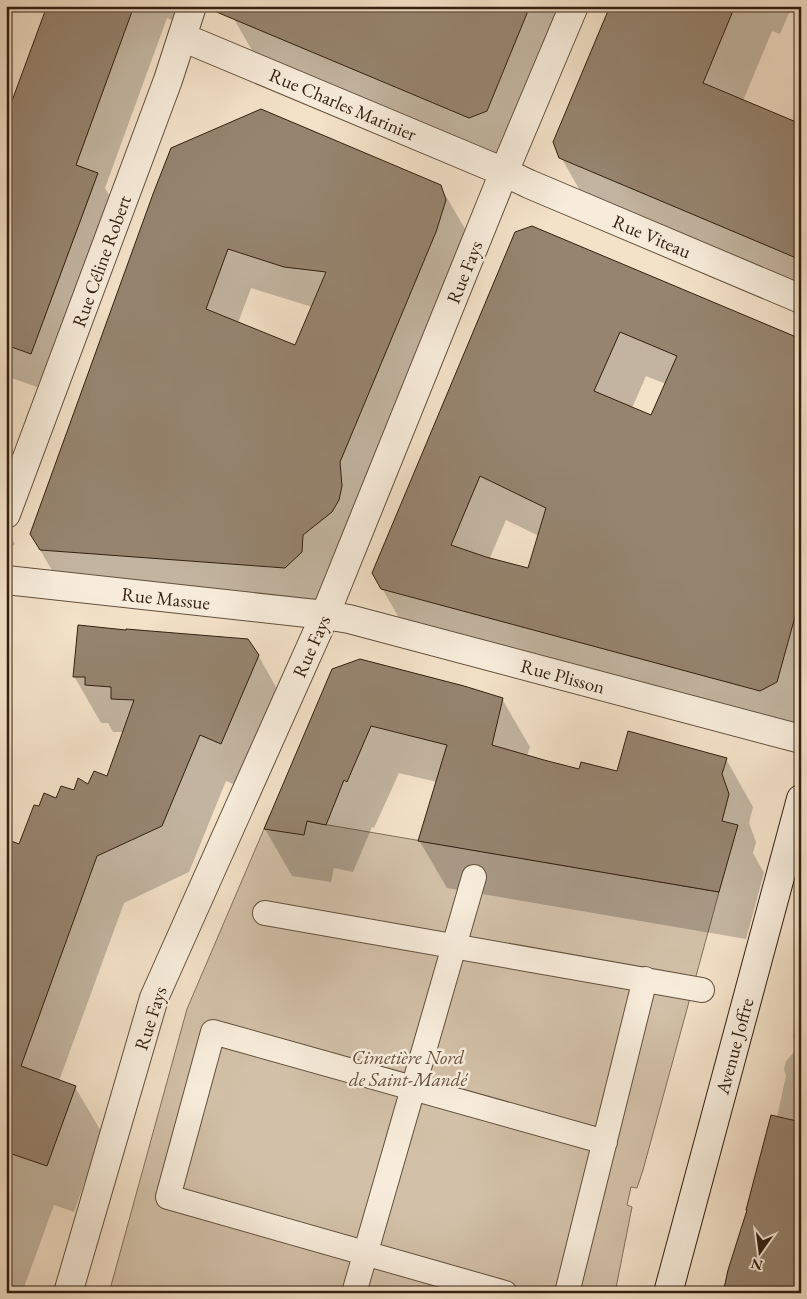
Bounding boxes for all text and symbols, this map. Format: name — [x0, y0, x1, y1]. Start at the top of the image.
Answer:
street label: Rue Charles Marinier — [265, 62, 421, 147]
street label: Rue Céline Robert — [66, 192, 137, 331]
street label: Rue Viteau — [609, 209, 695, 264]
street label: Rue Fays — [441, 237, 488, 307]
street label: Rue Massue — [120, 581, 211, 616]
street label: Rue Fays — [287, 611, 336, 681]
street label: Rue Plisson — [518, 653, 608, 700]
street label: Rue Fays — [128, 983, 173, 1053]
street label: Avenue Joffre — [709, 995, 759, 1098]
park label: Cimetière Nord de Saint-Mandé — [349, 1045, 468, 1092]
north arrow — [734, 1226, 784, 1276]
text: N — [749, 1254, 765, 1275]

